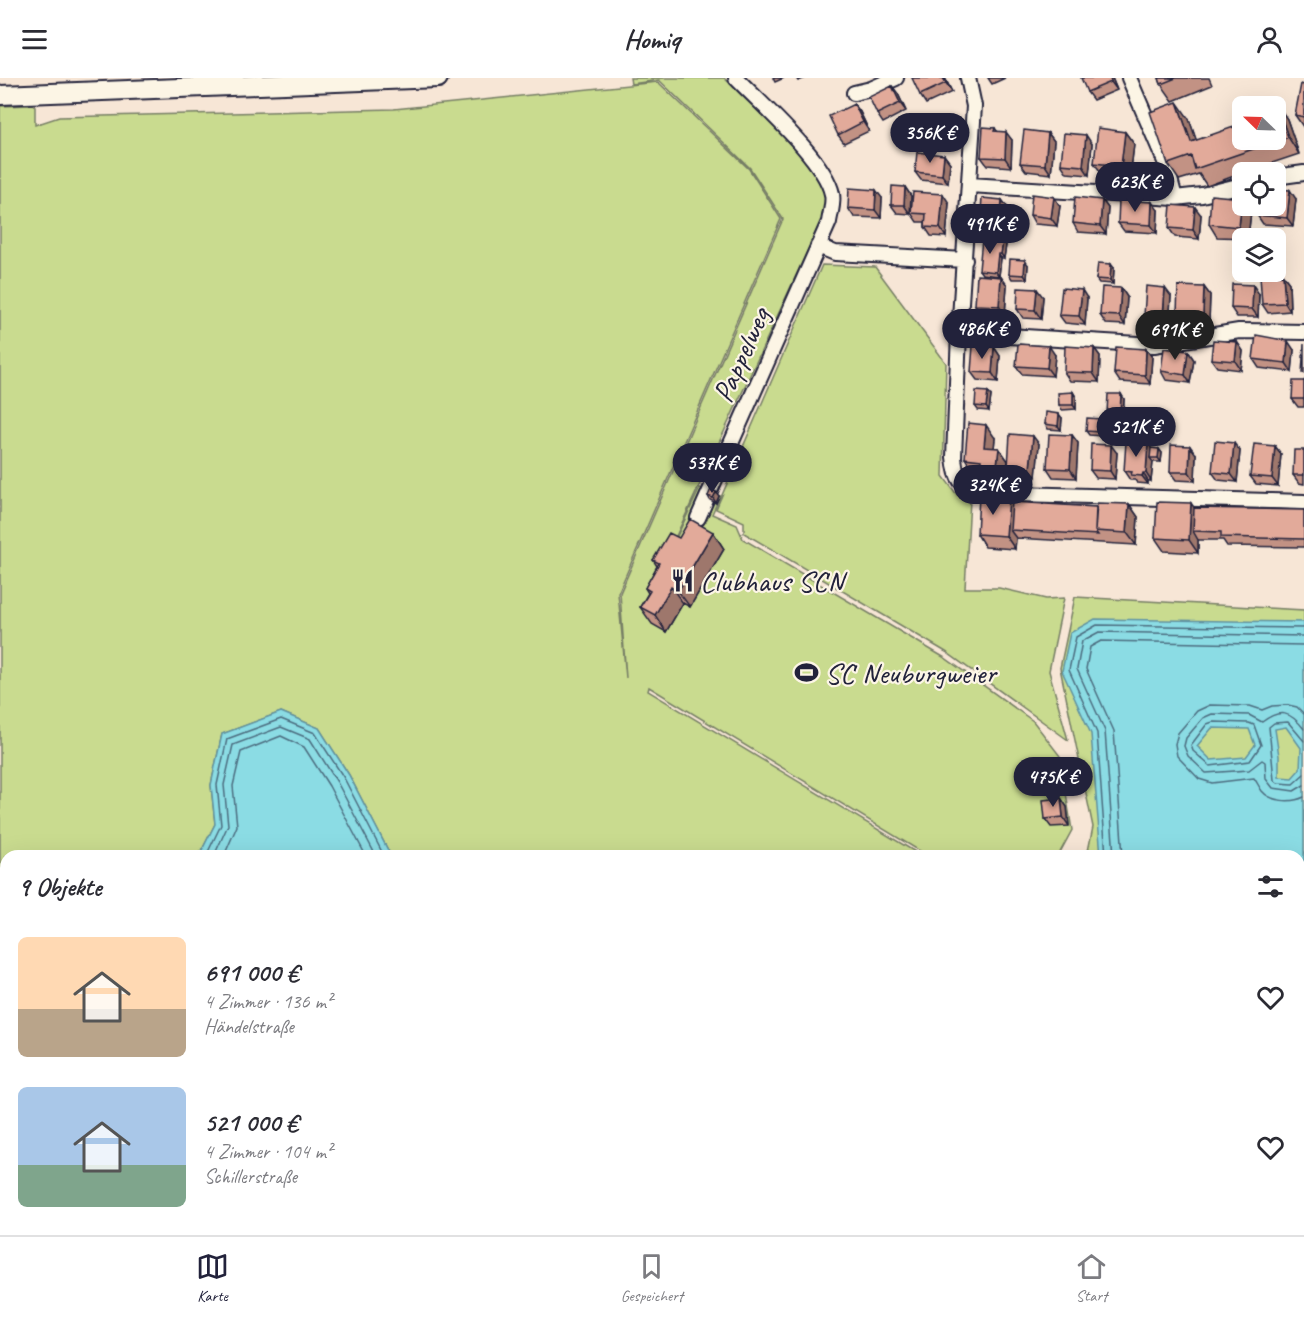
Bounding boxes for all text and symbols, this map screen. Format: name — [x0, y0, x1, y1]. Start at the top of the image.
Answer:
text: Homiq — [624, 22, 680, 56]
icon: menu — [18, 23, 51, 56]
icon: person — [1253, 23, 1286, 56]
north arrow — [1232, 96, 1286, 150]
map controls — [1232, 96, 1286, 282]
pin: 356K € — [881, 113, 979, 164]
text: 356K € — [904, 120, 956, 145]
pin: 623K € — [1086, 162, 1184, 213]
button: locate — [1232, 162, 1286, 216]
text: 623K € — [1109, 169, 1161, 194]
pin: 491K € — [941, 204, 1039, 255]
text: 491K € — [965, 211, 1015, 236]
button: layers — [1232, 228, 1286, 282]
street label: Pappelweg — [703, 300, 779, 408]
pin: 486K € — [933, 309, 1031, 360]
pin: 691K € — [1126, 310, 1224, 361]
text: 486K € — [956, 316, 1008, 341]
text: 691K € — [1149, 317, 1201, 342]
pin: 521K € — [1087, 407, 1185, 458]
text: 521K € — [1111, 414, 1161, 439]
pin: 537K € — [663, 443, 761, 494]
text: 537K € — [687, 450, 737, 475]
pin: 324K € — [944, 465, 1042, 516]
text: 324K € — [968, 472, 1019, 497]
place label: Clubhaus SCN — [700, 562, 848, 600]
restaurant icon: Clubhaus SCN — [669, 568, 695, 594]
place label: SC Neuburgweier — [825, 654, 998, 692]
sports icon: SC Neuburgweier — [794, 660, 820, 686]
pin: 475K € — [1004, 757, 1102, 808]
text: 475K € — [1028, 764, 1078, 789]
text: 9 Objekte — [18, 870, 102, 903]
icon: filters — [1254, 870, 1287, 903]
text: 691 000 € — [204, 956, 299, 989]
icon: home — [66, 961, 138, 1033]
icon: heart — [1254, 981, 1287, 1014]
text: 4 Zimmer · 136 m² — [204, 989, 332, 1014]
text: Händelstraße — [204, 1014, 294, 1039]
text: 521 000 € — [204, 1106, 298, 1139]
icon: home — [66, 1111, 138, 1183]
icon: heart — [1254, 1131, 1287, 1164]
text: 4 Zimmer · 104 m² — [204, 1139, 332, 1164]
text: Schillerstraße — [204, 1164, 297, 1189]
tab: Karte — [196, 1250, 229, 1306]
tab: Gespeichert — [621, 1250, 683, 1306]
tab: Start — [1075, 1250, 1108, 1306]

